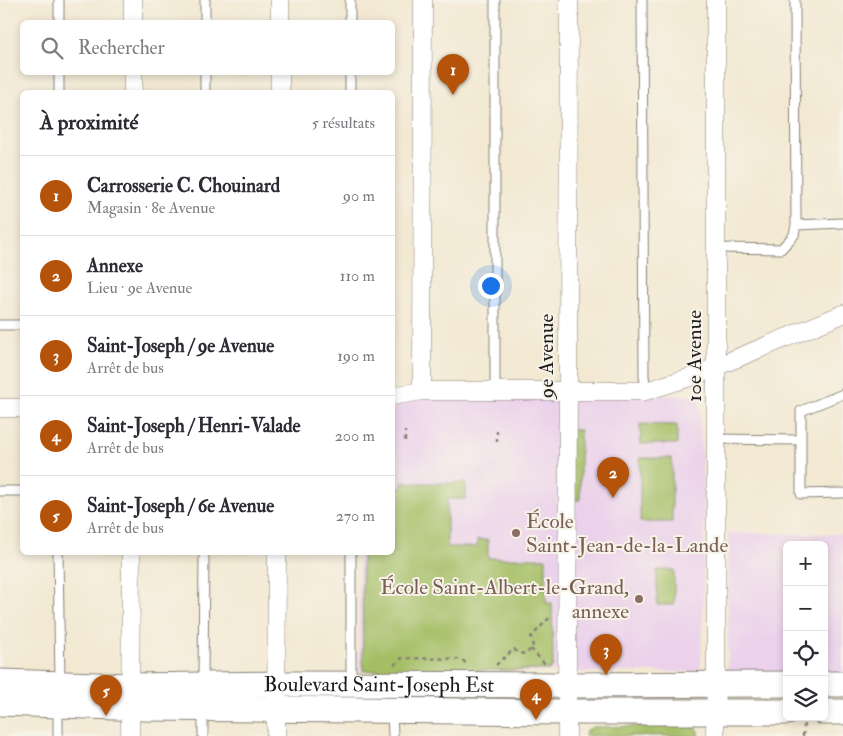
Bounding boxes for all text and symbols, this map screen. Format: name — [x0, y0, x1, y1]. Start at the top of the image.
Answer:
search box — [20, 20, 395, 75]
icon: search — [38, 34, 66, 62]
text: Rechercher — [78, 36, 165, 60]
pin: 1 — [437, 54, 469, 95]
text: À proximité — [40, 109, 138, 136]
text: 5 résultats — [312, 113, 375, 133]
text: Carrosserie C. Chouinard — [87, 174, 280, 198]
text: 1 — [53, 186, 59, 206]
text: 90 m — [343, 186, 375, 206]
text: Magasin · 8e Avenue — [87, 198, 215, 218]
text: Annexe — [87, 254, 143, 278]
text: 2 — [52, 266, 60, 286]
text: 110 m — [340, 266, 375, 286]
your location — [478, 273, 504, 299]
text: Lieu · 9e Avenue — [87, 278, 192, 298]
street label: 10e Avenue — [681, 310, 708, 402]
street label: 9e Avenue — [533, 313, 560, 400]
text: Saint-Joseph / 9e Avenue — [87, 334, 274, 358]
text: 3 — [53, 346, 59, 366]
text: 190 m — [337, 346, 375, 366]
text: Arrêt de bus — [87, 358, 164, 378]
text: Saint-Joseph / Henri-Valade — [87, 414, 301, 438]
text: 4 — [52, 426, 60, 446]
text: 200 m — [335, 426, 375, 446]
text: Arrêt de bus — [87, 438, 164, 458]
pin: 2 — [597, 457, 629, 498]
text: Saint-Joseph / 6e Avenue — [87, 494, 274, 518]
text: 5 — [52, 506, 60, 526]
text: 270 m — [336, 506, 375, 526]
place label: École Saint-Jean-de-la-Lande — [526, 508, 728, 559]
text: Arrêt de bus — [87, 518, 164, 538]
marker: École Saint-Jean-de-la-Lande — [510, 527, 522, 539]
map controls — [783, 541, 828, 721]
button: + — [783, 541, 828, 586]
place label: École Saint-Albert-le-Grand, annexe — [380, 574, 629, 625]
button: − — [783, 586, 828, 631]
marker: École Saint-Albert-le-Grand, annexe — [633, 593, 645, 605]
button: locate — [783, 631, 828, 676]
pin: 3 — [590, 634, 622, 675]
street label: Boulevard Saint-Joseph Est — [263, 671, 494, 699]
pin: 5 — [90, 675, 122, 716]
button: layers — [783, 676, 828, 721]
pin: 4 — [520, 679, 552, 720]

